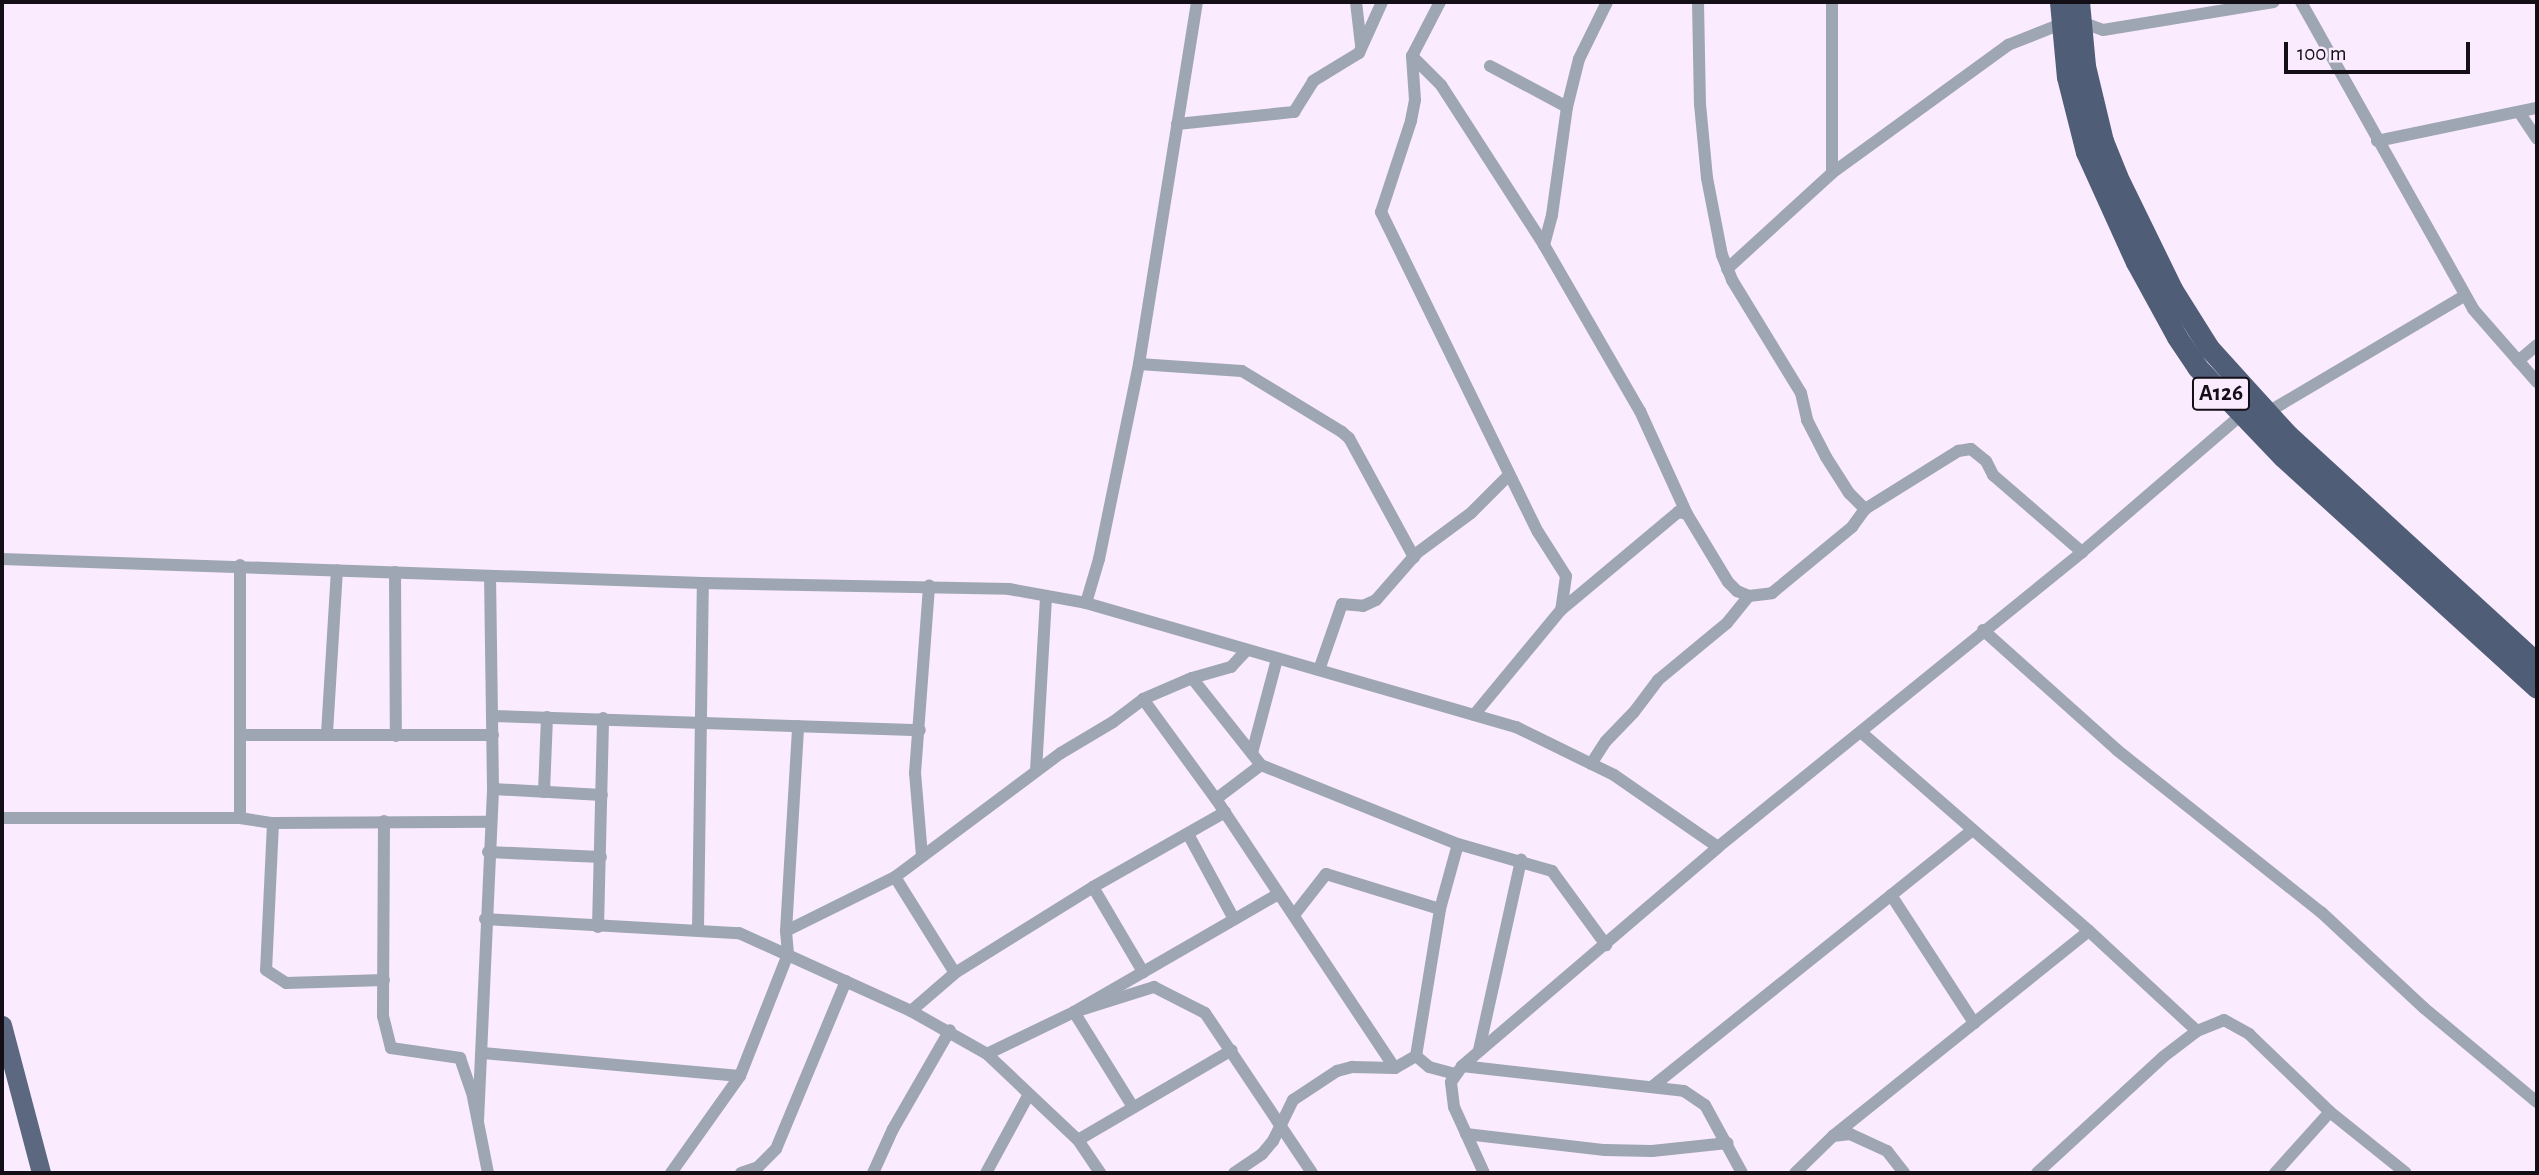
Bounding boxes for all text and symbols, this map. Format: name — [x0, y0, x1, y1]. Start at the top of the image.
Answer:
scale bar — [2287, 28, 2472, 72]
text: 100 m — [2297, 43, 2347, 64]
road number: A126 — [2191, 374, 2251, 414]

